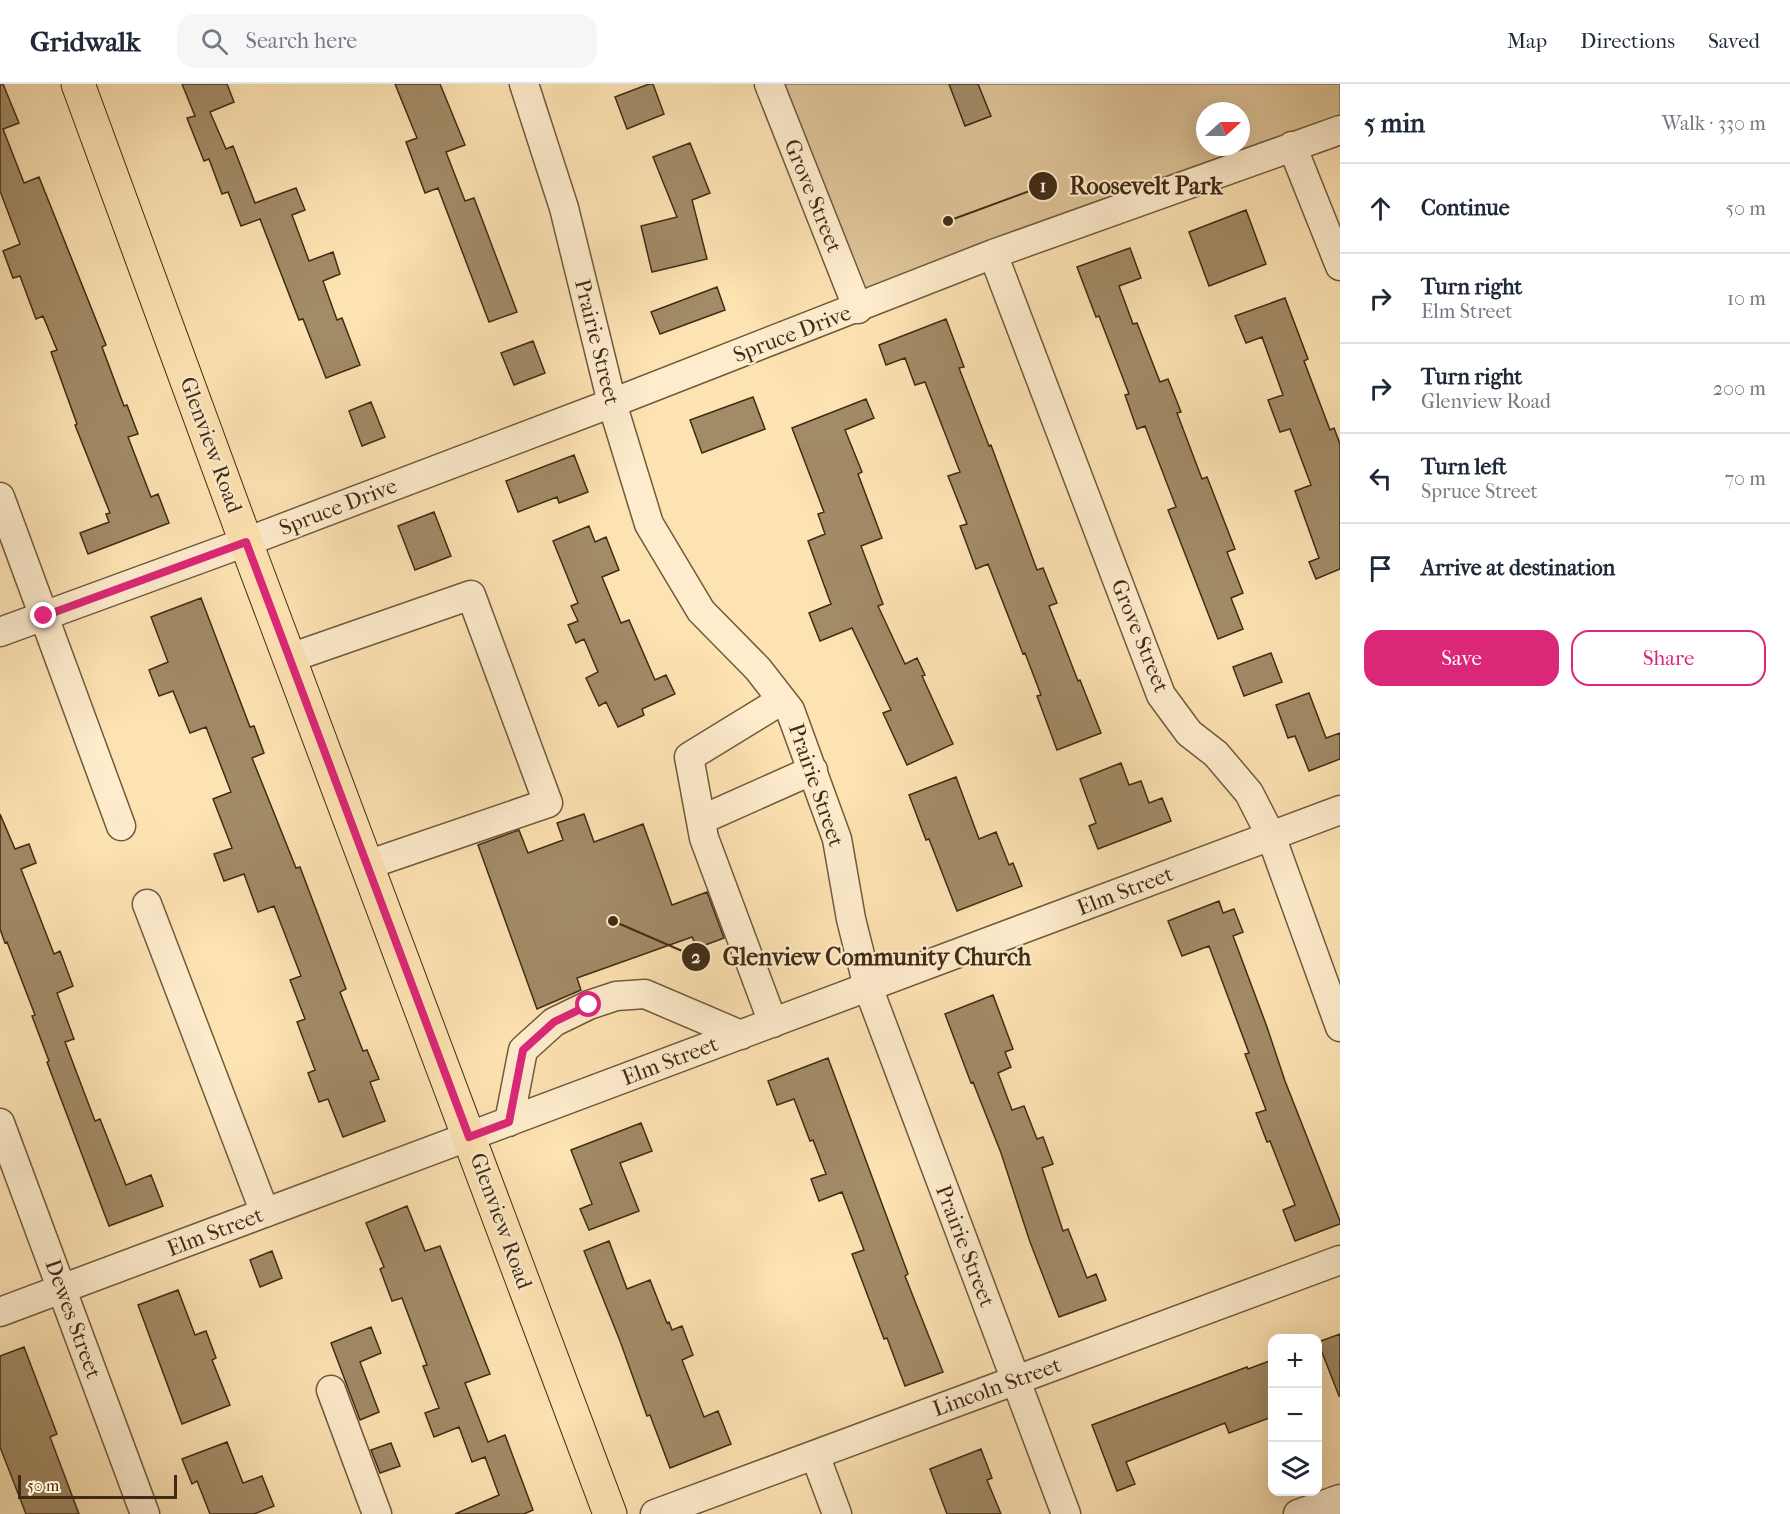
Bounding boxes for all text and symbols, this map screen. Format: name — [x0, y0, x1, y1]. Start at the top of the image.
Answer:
search box — [177, 14, 597, 68]
text: Gridwalk — [30, 25, 141, 58]
icon: search — [198, 25, 231, 58]
text: Search here — [246, 28, 357, 54]
text: Map — [1507, 29, 1547, 53]
text: Directions — [1580, 29, 1675, 53]
text: Saved — [1708, 29, 1760, 53]
north arrow — [1196, 102, 1250, 156]
text: 5 min — [1364, 108, 1425, 139]
text: Walk · 330 m — [1662, 112, 1766, 135]
street label: Grove Street — [779, 136, 848, 257]
callout: Roosevelt Park — [1028, 165, 1235, 207]
text: Roosevelt Park — [1069, 172, 1223, 200]
text: 1 — [1040, 176, 1046, 197]
icon: ahead — [1364, 192, 1397, 225]
text: Continue — [1421, 195, 1510, 221]
text: 50 m — [1725, 197, 1766, 220]
text: Turn right — [1421, 274, 1522, 300]
street label: Prairie Street — [569, 276, 625, 408]
icon: right — [1364, 282, 1397, 315]
text: 10 m — [1727, 287, 1766, 310]
street label: Spruce Drive — [729, 300, 855, 368]
text: Elm Street — [1421, 300, 1512, 323]
text: Turn right — [1421, 364, 1522, 390]
icon: right — [1364, 372, 1397, 405]
street label: Glenview Road — [174, 373, 248, 518]
text: 200 m — [1713, 377, 1766, 400]
text: Glenview Road — [1421, 390, 1551, 413]
text: Turn left — [1421, 454, 1507, 480]
icon: left — [1364, 462, 1397, 495]
text: 70 m — [1724, 467, 1766, 490]
street label: Spruce Drive — [275, 473, 401, 541]
text: Spruce Street — [1421, 480, 1538, 503]
icon: arrive — [1364, 552, 1397, 585]
text: Arrive at destination — [1421, 555, 1615, 581]
street label: Grove Street — [1106, 576, 1175, 697]
route end — [30, 602, 56, 628]
button: Save — [1364, 630, 1559, 686]
button: Share — [1571, 630, 1766, 686]
street label: Prairie Street — [783, 720, 849, 850]
street label: Elm Street — [1073, 861, 1177, 921]
callout: Glenview Community Church — [681, 936, 1043, 978]
text: Glenview Community Church — [723, 943, 1032, 971]
text: 2 — [691, 947, 701, 968]
route start — [575, 991, 601, 1017]
street label: Elm Street — [618, 1031, 722, 1091]
street label: Glenview Road — [464, 1149, 538, 1294]
street label: Prairie Street — [930, 1181, 1000, 1311]
street label: Elm Street — [163, 1202, 267, 1262]
street label: Dewes Street — [39, 1256, 107, 1382]
map controls — [1268, 1334, 1322, 1496]
button: + — [1268, 1334, 1322, 1388]
street label: Lincoln Street — [929, 1352, 1065, 1422]
button: − — [1268, 1388, 1322, 1442]
button: layers — [1268, 1442, 1322, 1496]
scale bar — [18, 1472, 177, 1500]
text: 50 m — [27, 1476, 59, 1495]

